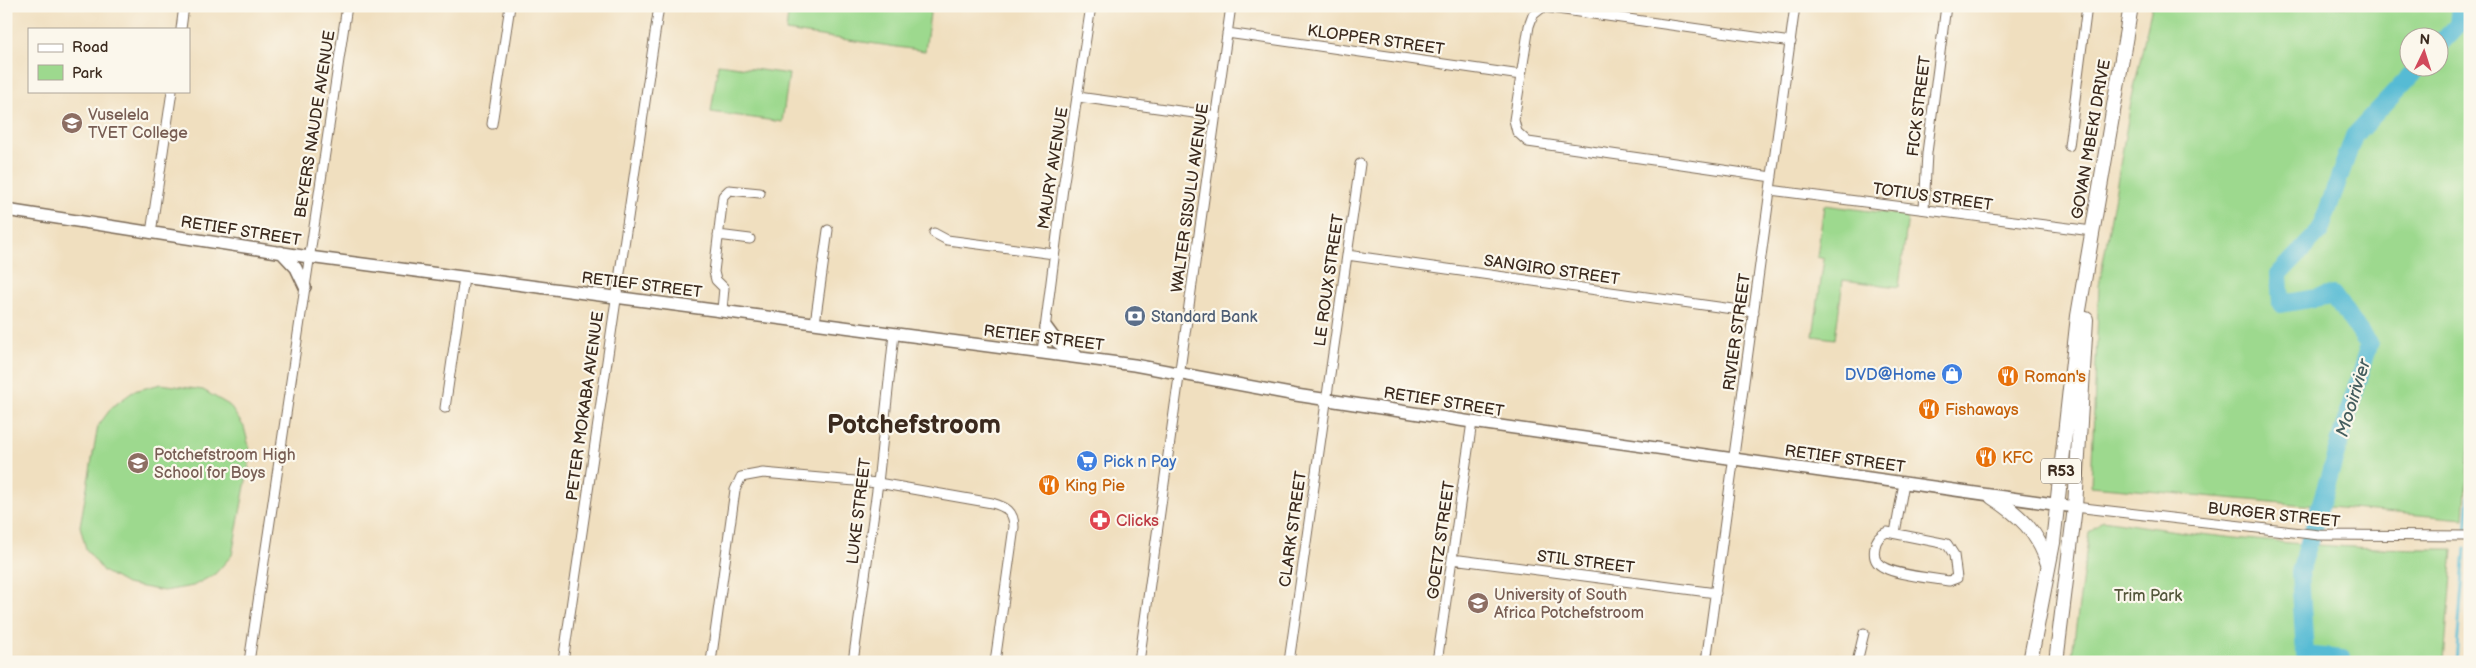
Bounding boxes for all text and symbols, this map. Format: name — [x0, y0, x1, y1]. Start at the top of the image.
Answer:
street label: KLOPPER STREET — [1306, 21, 1446, 60]
legend — [28, 28, 190, 92]
north arrow — [2398, 28, 2448, 78]
street label: BEYERS NAUDE AVENUE — [291, 29, 340, 219]
text: N — [2419, 31, 2431, 48]
text: Road — [72, 38, 108, 57]
street label: FICK STREET — [1904, 54, 1935, 158]
street label: GOVAN MBEKI DRIVE — [2068, 58, 2115, 221]
text: Park — [72, 64, 103, 83]
street label: WALTER SISULU AVENUE — [1168, 102, 1213, 294]
place label: Vuselela TVET College — [88, 106, 188, 143]
street label: MAURY AVENUE — [1034, 106, 1072, 231]
school or university icon: Vuselela TVET College — [60, 111, 84, 135]
street label: TOTIUS STREET — [1872, 180, 1994, 215]
street label: LE ROUX STREET — [1311, 212, 1348, 348]
street label: RETIEF STREET — [179, 213, 303, 250]
street label: SANGIRO STREET — [1483, 252, 1621, 289]
street label: RETIEF STREET — [580, 269, 704, 302]
street label: RIVIER STREET — [1720, 272, 1755, 392]
bank icon: Standard Bank — [1123, 304, 1147, 328]
place label: Standard Bank — [1151, 308, 1257, 327]
street label: PETER MOKABA AVENUE — [563, 310, 608, 502]
street label: RETIEF STREET — [982, 322, 1106, 355]
water label: Mooirivier — [2332, 355, 2376, 440]
shop icon: DVD@Home — [1940, 362, 1964, 386]
restaurant icon: Roman's — [1996, 364, 2020, 388]
place label: DVD@Home — [1845, 366, 1937, 385]
place label: Roman's — [2024, 368, 2086, 387]
street label: RETIEF STREET — [1382, 384, 1506, 421]
restaurant icon: Fishaways — [1917, 397, 1941, 421]
place label: Fishaways — [1945, 401, 2019, 420]
district label: Potchefstroom — [827, 410, 1001, 441]
street label: RETIEF STREET — [1783, 442, 1907, 477]
restaurant icon: KFC — [1974, 445, 1998, 469]
place label: Potchefstroom High School for Boys — [154, 446, 296, 483]
supermarket icon: Pick n Pay — [1075, 449, 1099, 473]
place label: KFC — [2002, 449, 2033, 468]
school or university icon: Potchefstroom High School for Boys — [126, 451, 150, 475]
place label: Pick n Pay — [1103, 453, 1177, 472]
street label: LUKE STREET — [844, 457, 875, 565]
road number: R53 — [2041, 458, 2081, 484]
street label: CLARK STREET — [1276, 470, 1311, 589]
restaurant icon: King Pie — [1037, 473, 1061, 497]
place label: King Pie — [1065, 477, 1125, 496]
street label: GOETZ STREET — [1424, 479, 1459, 601]
street label: BURGER STREET — [2207, 499, 2341, 532]
pharmacy icon: Clicks — [1088, 508, 1112, 532]
place label: Clicks — [1116, 512, 1159, 531]
street label: STIL STREET — [1536, 547, 1636, 578]
place label: University of South Africa Potchefstroom — [1494, 586, 1644, 623]
park label: Trim Park — [2114, 587, 2182, 606]
school or university icon: University of South Africa Potchefstroom — [1466, 591, 1490, 615]

